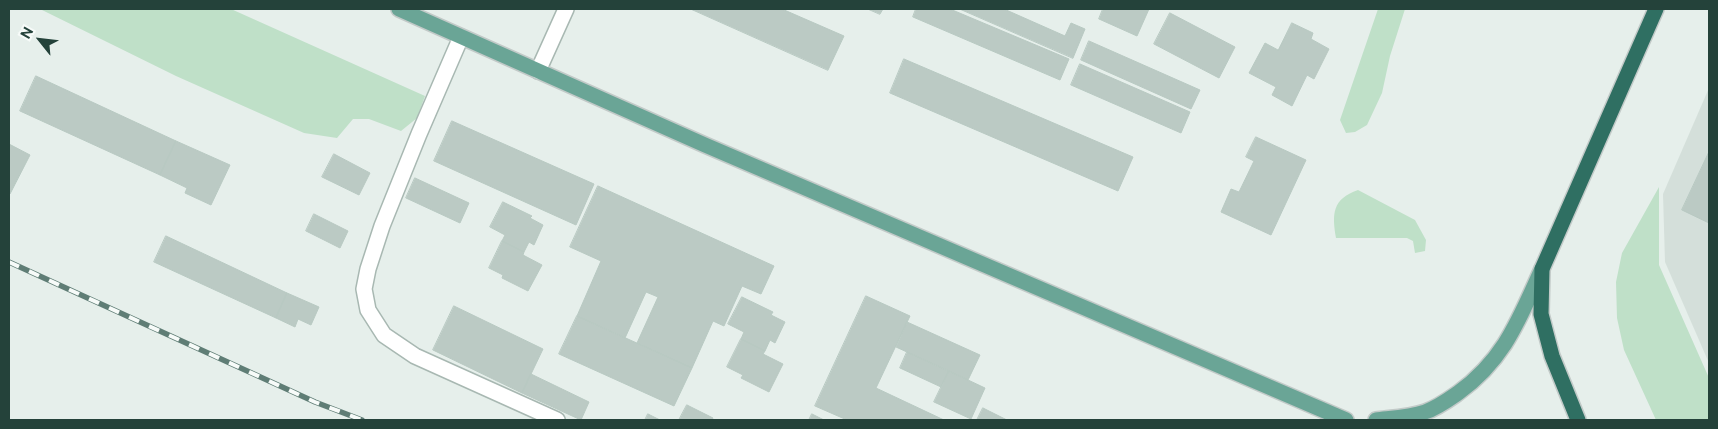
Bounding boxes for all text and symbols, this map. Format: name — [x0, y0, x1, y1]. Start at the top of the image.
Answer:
north arrow — [15, 15, 65, 65]
text: N — [17, 24, 37, 41]

